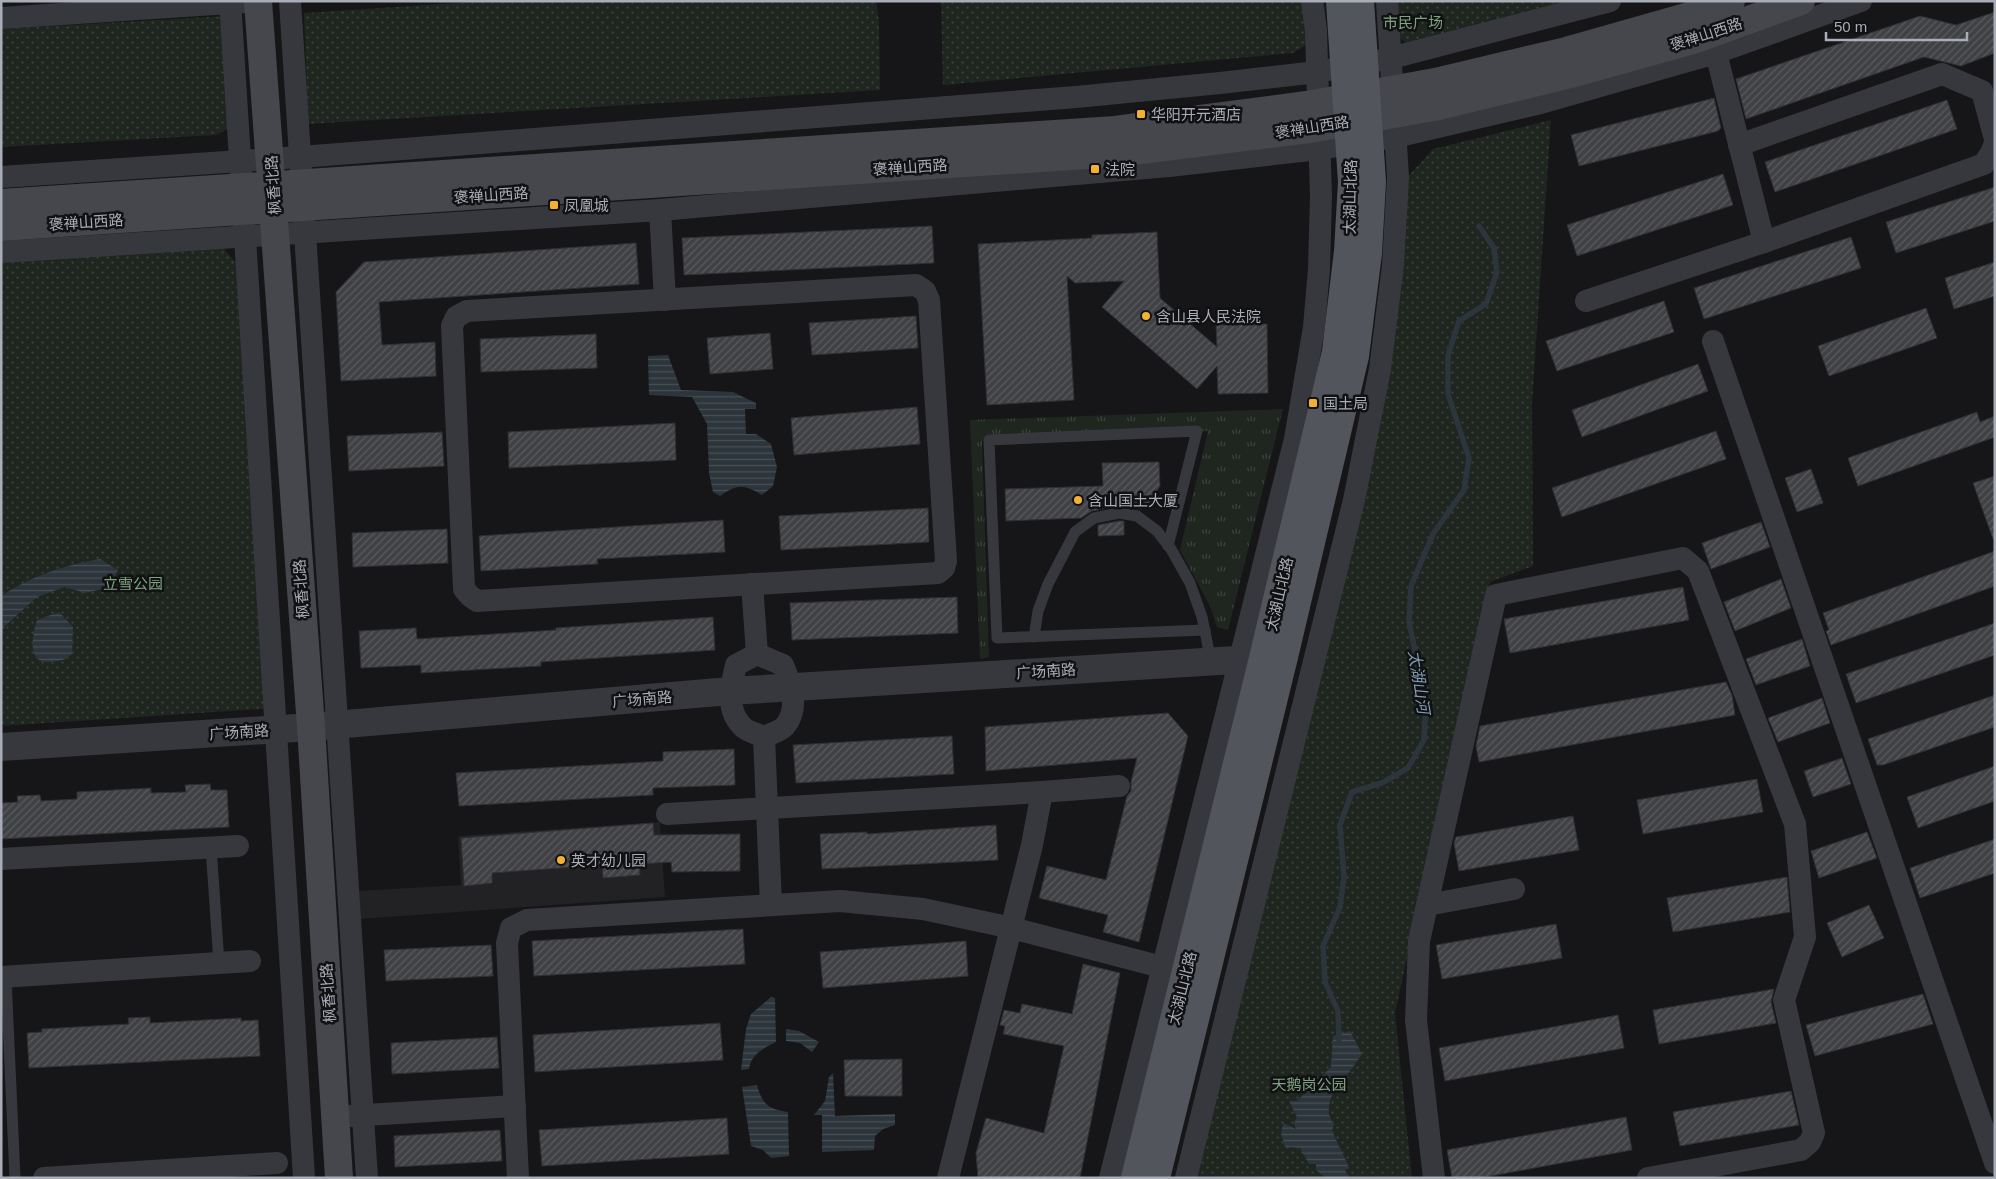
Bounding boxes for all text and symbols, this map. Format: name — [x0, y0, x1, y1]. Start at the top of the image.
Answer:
scale bar — [1826, 10, 1967, 42]
park label: 市民广场 — [1383, 14, 1443, 31]
street label: 褒禅山西路 — [1668, 14, 1744, 54]
text: 50 m — [1834, 18, 1867, 35]
place label: 华阳开元酒店 — [1151, 106, 1241, 123]
marker: 华阳开元酒店 — [1135, 108, 1147, 120]
street label: 褒禅山西路 — [1274, 113, 1350, 141]
street label: 枫香北路 — [262, 154, 284, 216]
street label: 褒禅山西路 — [872, 156, 948, 178]
street label: 太湖山北路 — [1341, 159, 1359, 235]
place label: 法院 — [1105, 161, 1135, 178]
marker: 法院 — [1089, 163, 1101, 175]
street label: 褒禅山西路 — [453, 184, 529, 206]
place label: 凤凰城 — [564, 197, 609, 214]
marker: 凤凰城 — [548, 199, 560, 211]
street label: 褒禅山西路 — [48, 211, 124, 233]
place label: 含山县人民法院 — [1156, 308, 1261, 325]
marker: 含山县人民法院 — [1140, 310, 1152, 322]
place label: 国土局 — [1323, 395, 1368, 412]
marker: 国土局 — [1307, 397, 1319, 409]
place label: 含山国土大厦 — [1088, 492, 1178, 509]
marker: 含山国土大厦 — [1072, 494, 1084, 506]
street label: 太湖山北路 — [1262, 556, 1296, 632]
street label: 枫香北路 — [290, 558, 312, 620]
park label: 立雪公园 — [103, 575, 163, 592]
water label: 太湖山河 — [1406, 649, 1433, 718]
street label: 广场南路 — [1015, 660, 1077, 682]
street label: 广场南路 — [611, 688, 673, 710]
street label: 广场南路 — [208, 721, 270, 743]
place label: 英才幼儿园 — [571, 852, 646, 869]
marker: 英才幼儿园 — [555, 854, 567, 866]
street label: 太湖山北路 — [1165, 950, 1199, 1026]
street label: 枫香北路 — [317, 962, 339, 1024]
park label: 天鹅岗公园 — [1271, 1076, 1347, 1093]

